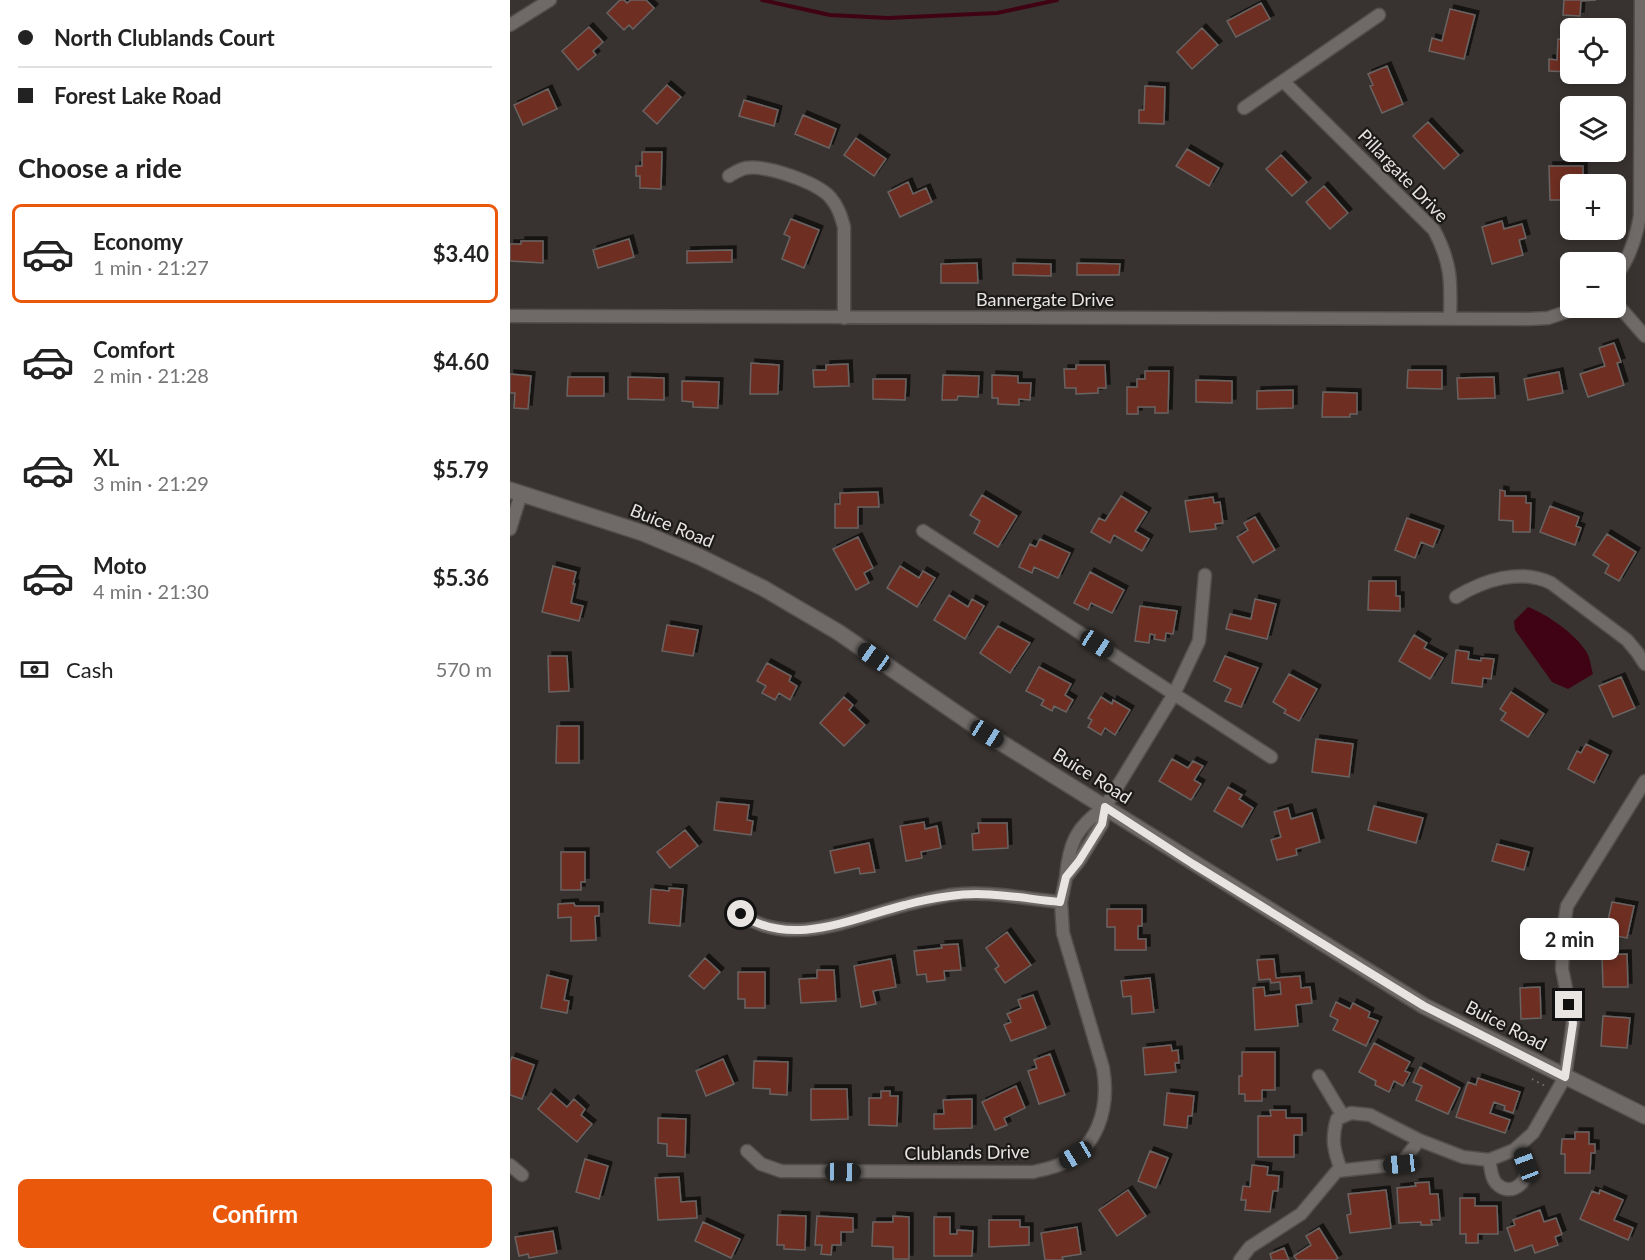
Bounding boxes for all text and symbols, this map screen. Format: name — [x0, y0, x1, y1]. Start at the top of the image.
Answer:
map controls — [1560, 18, 1626, 318]
button: locate — [1560, 18, 1626, 84]
text: North Clublands Court — [54, 24, 275, 51]
text: Forest Lake Road — [54, 82, 222, 109]
button: layers — [1560, 96, 1626, 162]
street label: Pillargate Drive — [1354, 124, 1453, 226]
text: Choose a ride — [18, 151, 182, 184]
button: + — [1560, 174, 1626, 240]
icon: car — [21, 227, 75, 281]
text: Economy — [93, 228, 183, 255]
text: $3.40 — [433, 240, 489, 267]
button: − — [1560, 252, 1626, 318]
text: 1 min · 21:27 — [93, 255, 209, 279]
street label: Bannergate Drive — [976, 288, 1114, 310]
icon: car — [21, 335, 75, 389]
text: Comfort — [93, 336, 175, 363]
text: $4.60 — [433, 348, 489, 375]
text: 2 min · 21:28 — [93, 363, 209, 387]
icon: car — [21, 443, 75, 497]
text: XL — [93, 444, 119, 471]
text: $5.79 — [433, 456, 489, 483]
text: 3 min · 21:29 — [93, 471, 209, 495]
street label: Buice Road — [627, 498, 717, 552]
icon: car — [21, 551, 75, 605]
text: Moto — [93, 552, 147, 579]
text: $5.36 — [433, 564, 489, 591]
text: 4 min · 21:30 — [93, 579, 209, 603]
car — [1077, 627, 1117, 661]
car — [854, 639, 894, 675]
icon: cash — [18, 653, 51, 686]
text: Cash — [66, 656, 113, 683]
text: 570 m — [436, 657, 492, 681]
car — [967, 717, 1007, 751]
street label: Buice Road — [1049, 742, 1136, 808]
route start — [727, 900, 754, 927]
callout: 2 min — [1520, 918, 1618, 960]
text: 2 min — [1545, 927, 1594, 951]
route end — [1555, 991, 1582, 1018]
street label: Buice Road — [1462, 995, 1551, 1055]
car — [1056, 1138, 1096, 1172]
street label: Clublands Drive — [904, 1140, 1030, 1164]
car — [1511, 1145, 1541, 1185]
car — [1382, 1153, 1420, 1175]
car — [825, 1163, 861, 1181]
button: Confirm — [18, 1179, 492, 1248]

